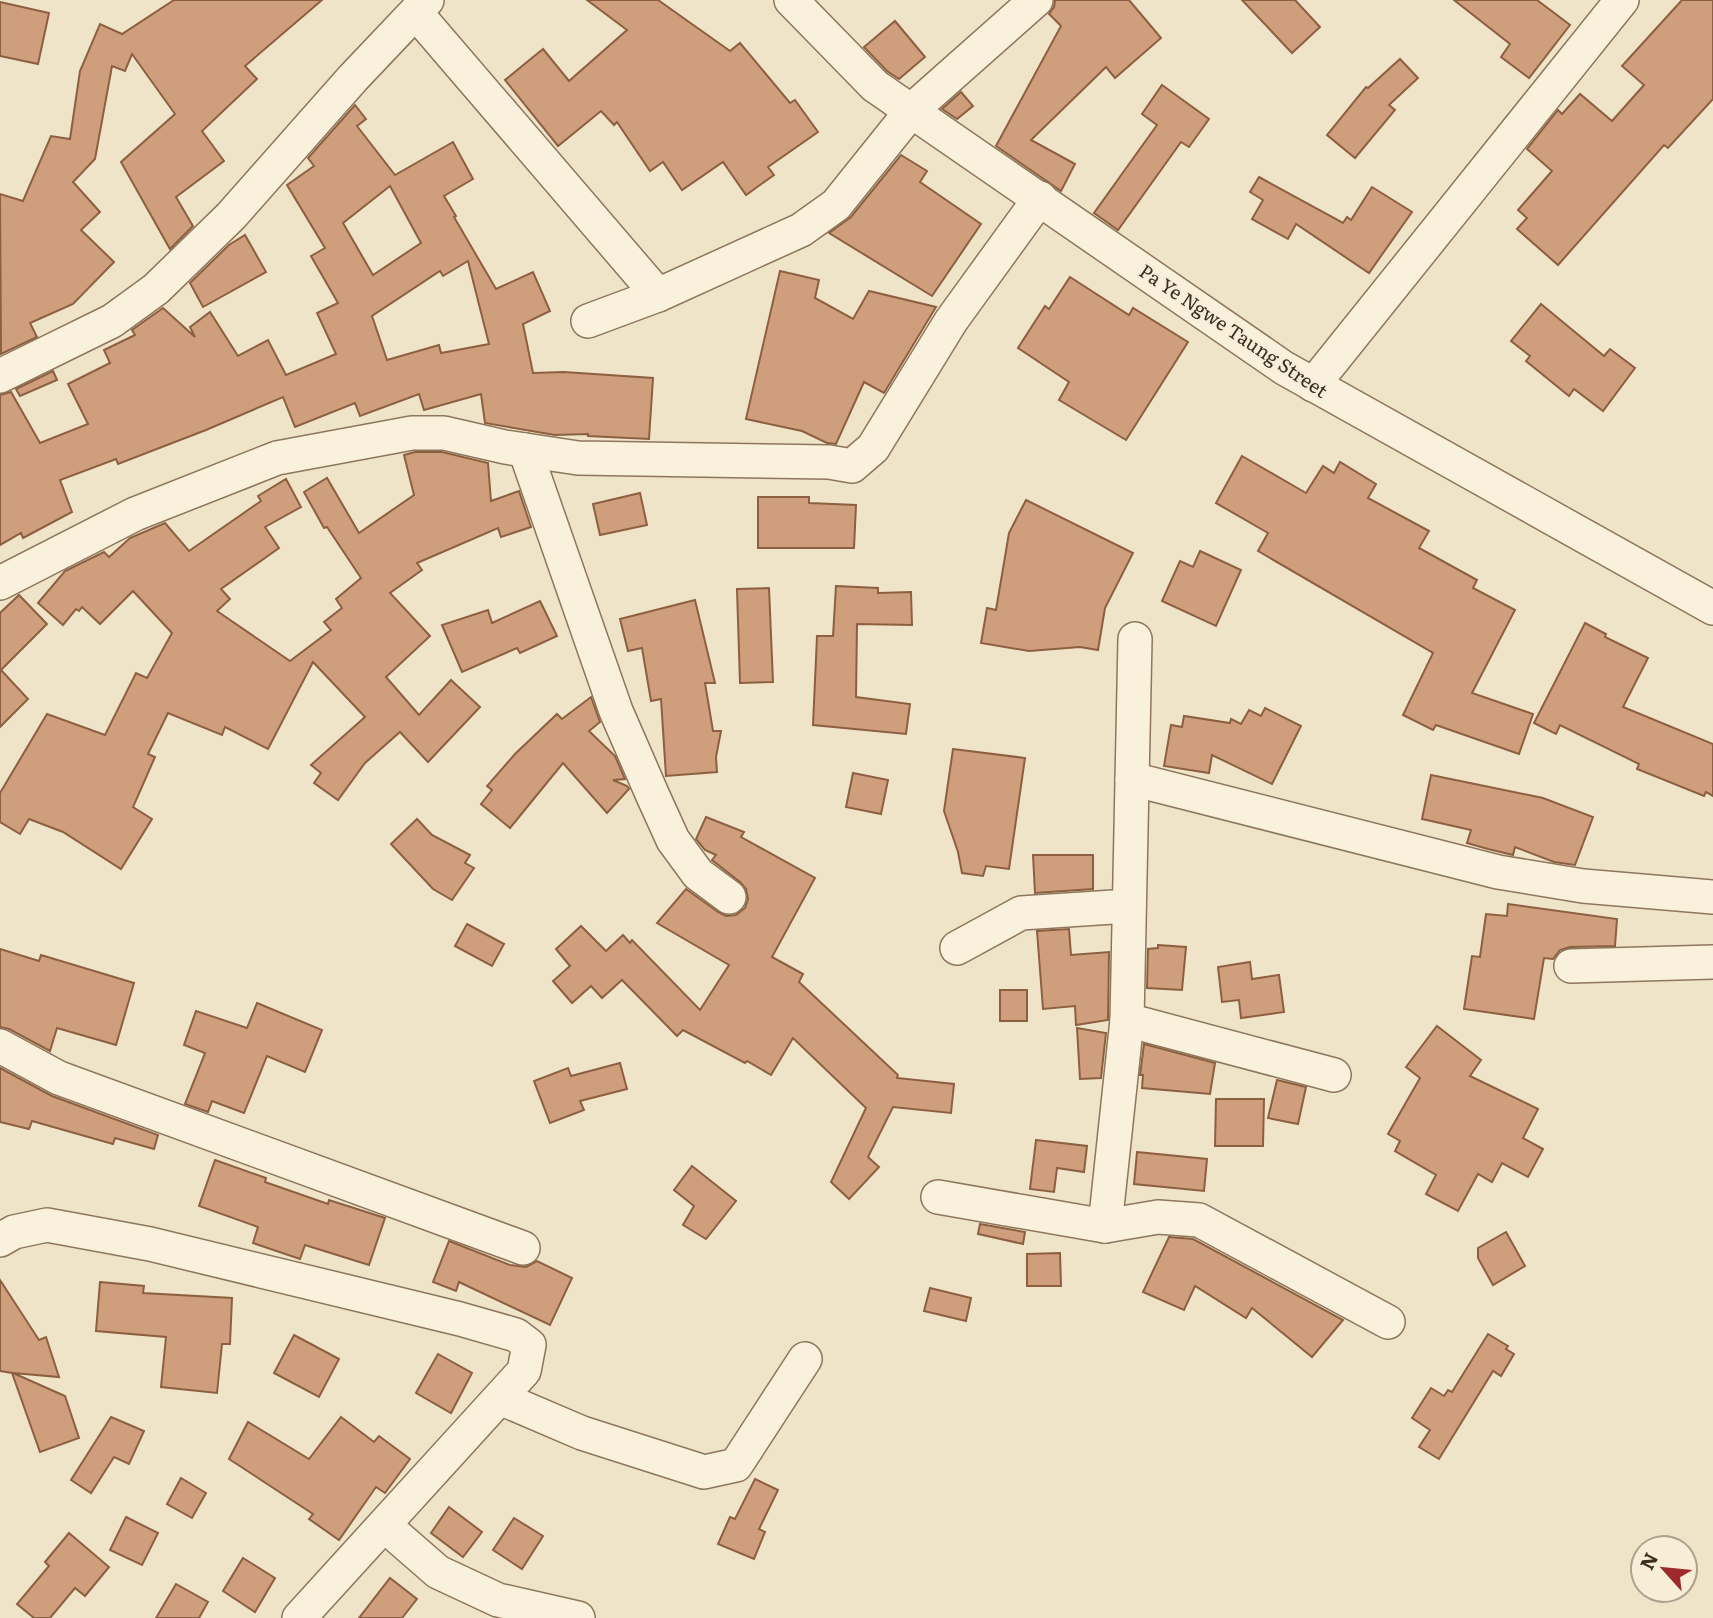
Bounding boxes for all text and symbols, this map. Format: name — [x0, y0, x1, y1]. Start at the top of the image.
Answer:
street label: Pa Ye Ngwe Taung Street — [1134, 256, 1334, 404]
north arrow — [1629, 1534, 1699, 1604]
text: N — [1632, 1547, 1664, 1574]

